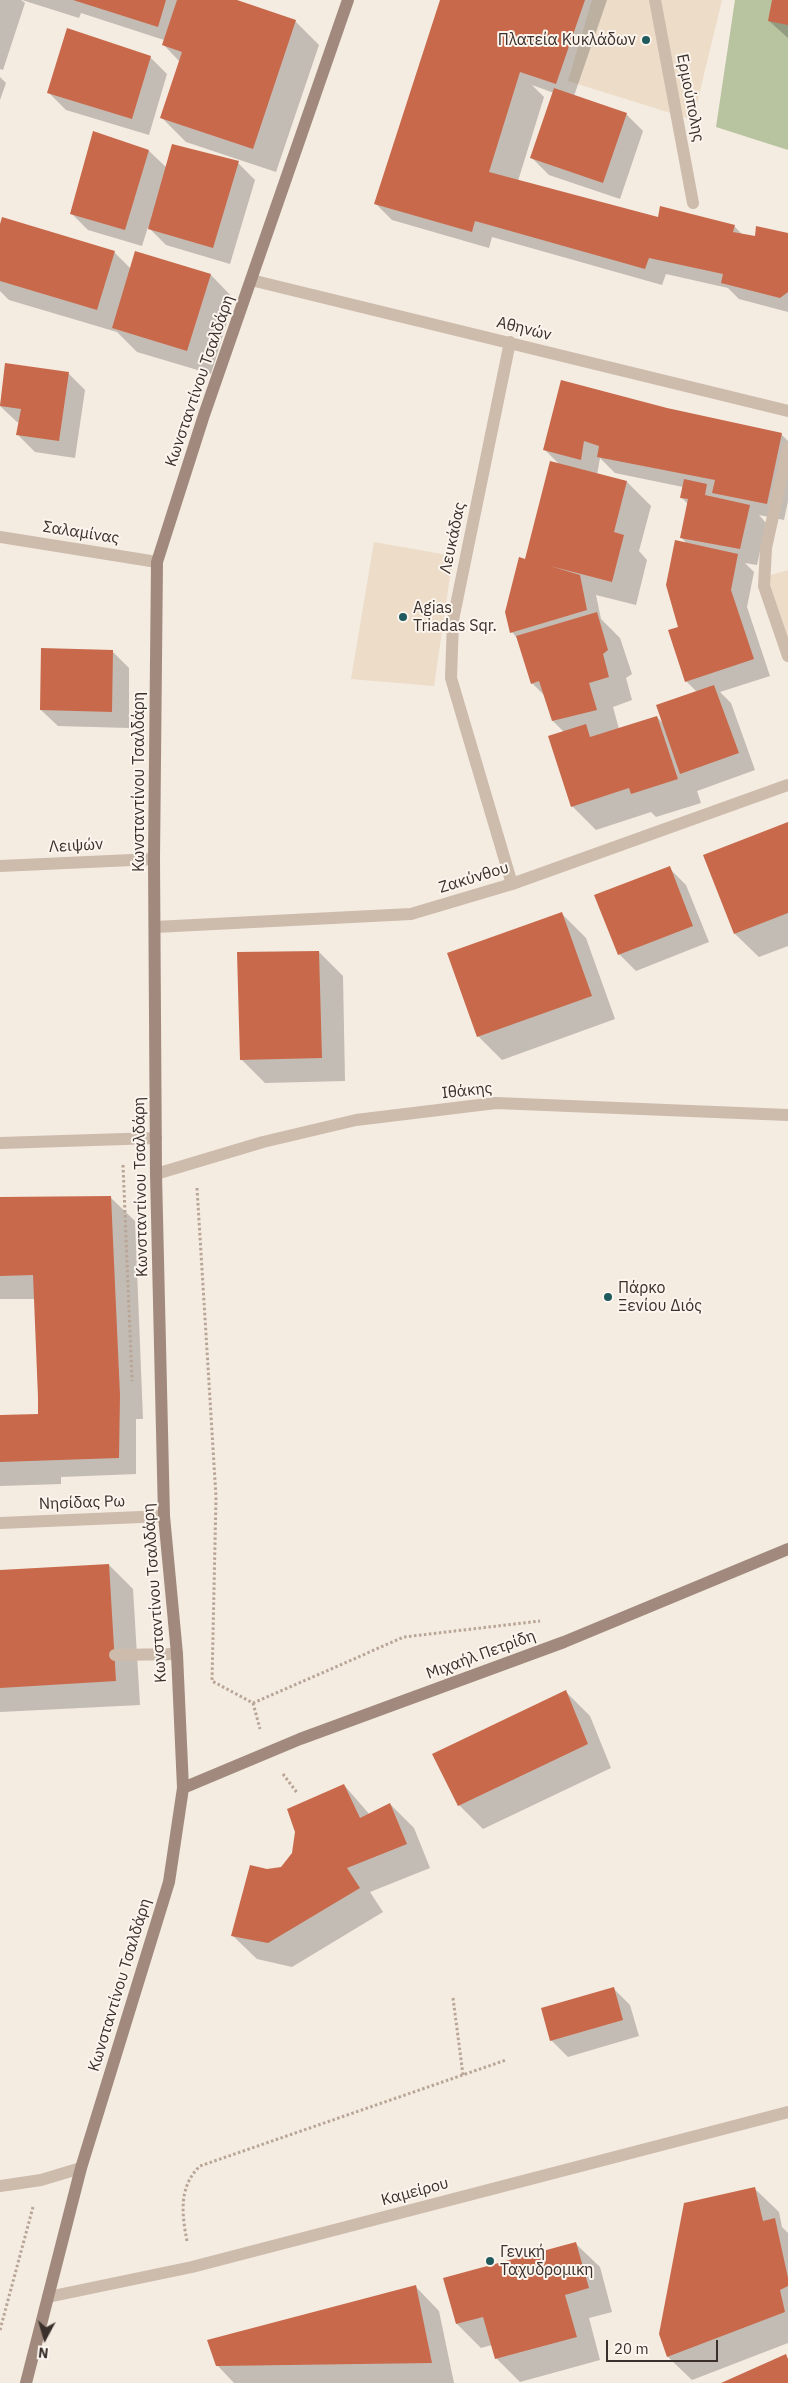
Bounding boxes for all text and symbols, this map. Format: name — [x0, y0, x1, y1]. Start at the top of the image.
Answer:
place label: Πλατεία Κυκλάδων — [498, 30, 636, 50]
marker: Πλατεία Κυκλάδων — [640, 34, 652, 46]
street label: Ερμούπολης — [672, 52, 708, 144]
street label: Κωνσταντίνου Τσαλδάρη — [162, 293, 238, 469]
street label: Αθηνών — [495, 313, 553, 345]
street label: Λευκάδας — [436, 500, 470, 576]
street label: Σαλαμίνας — [41, 517, 121, 549]
place label: Agias Triadas Sqr. — [413, 598, 497, 636]
marker: Agias Triadas Sqr. — [397, 611, 409, 623]
street label: Κωνσταντίνου Τσαλδάρη — [129, 692, 149, 872]
street label: Λειψών — [48, 835, 104, 857]
street label: Ζακύνθου — [437, 858, 511, 898]
street label: Ιθάκης — [441, 1079, 493, 1103]
street label: Κωνσταντίνου Τσαλδάρη — [130, 1097, 152, 1277]
place label: Πάρκο Ξενίου Διός — [618, 1278, 702, 1316]
marker: Πάρκο Ξενίου Διός — [602, 1291, 614, 1303]
street label: Νησίδας Ρω — [39, 1492, 125, 1514]
street label: Κωνσταντίνου Τσαλδάρη — [139, 1502, 171, 1684]
street label: Μιχαήλ Πετρίδη — [424, 1626, 538, 1684]
street label: Κωνσταντίνου Τσαλδάρη — [84, 1896, 156, 2074]
street label: Καμείρου — [379, 2174, 451, 2210]
place label: Γενική Ταχυδρομικη — [500, 2242, 594, 2280]
marker: Γενική Ταχυδρομικη — [484, 2255, 496, 2267]
north arrow — [20, 2313, 70, 2363]
scale bar — [608, 2330, 720, 2362]
text: 20 m — [614, 2339, 649, 2358]
text: N — [37, 2343, 49, 2362]

